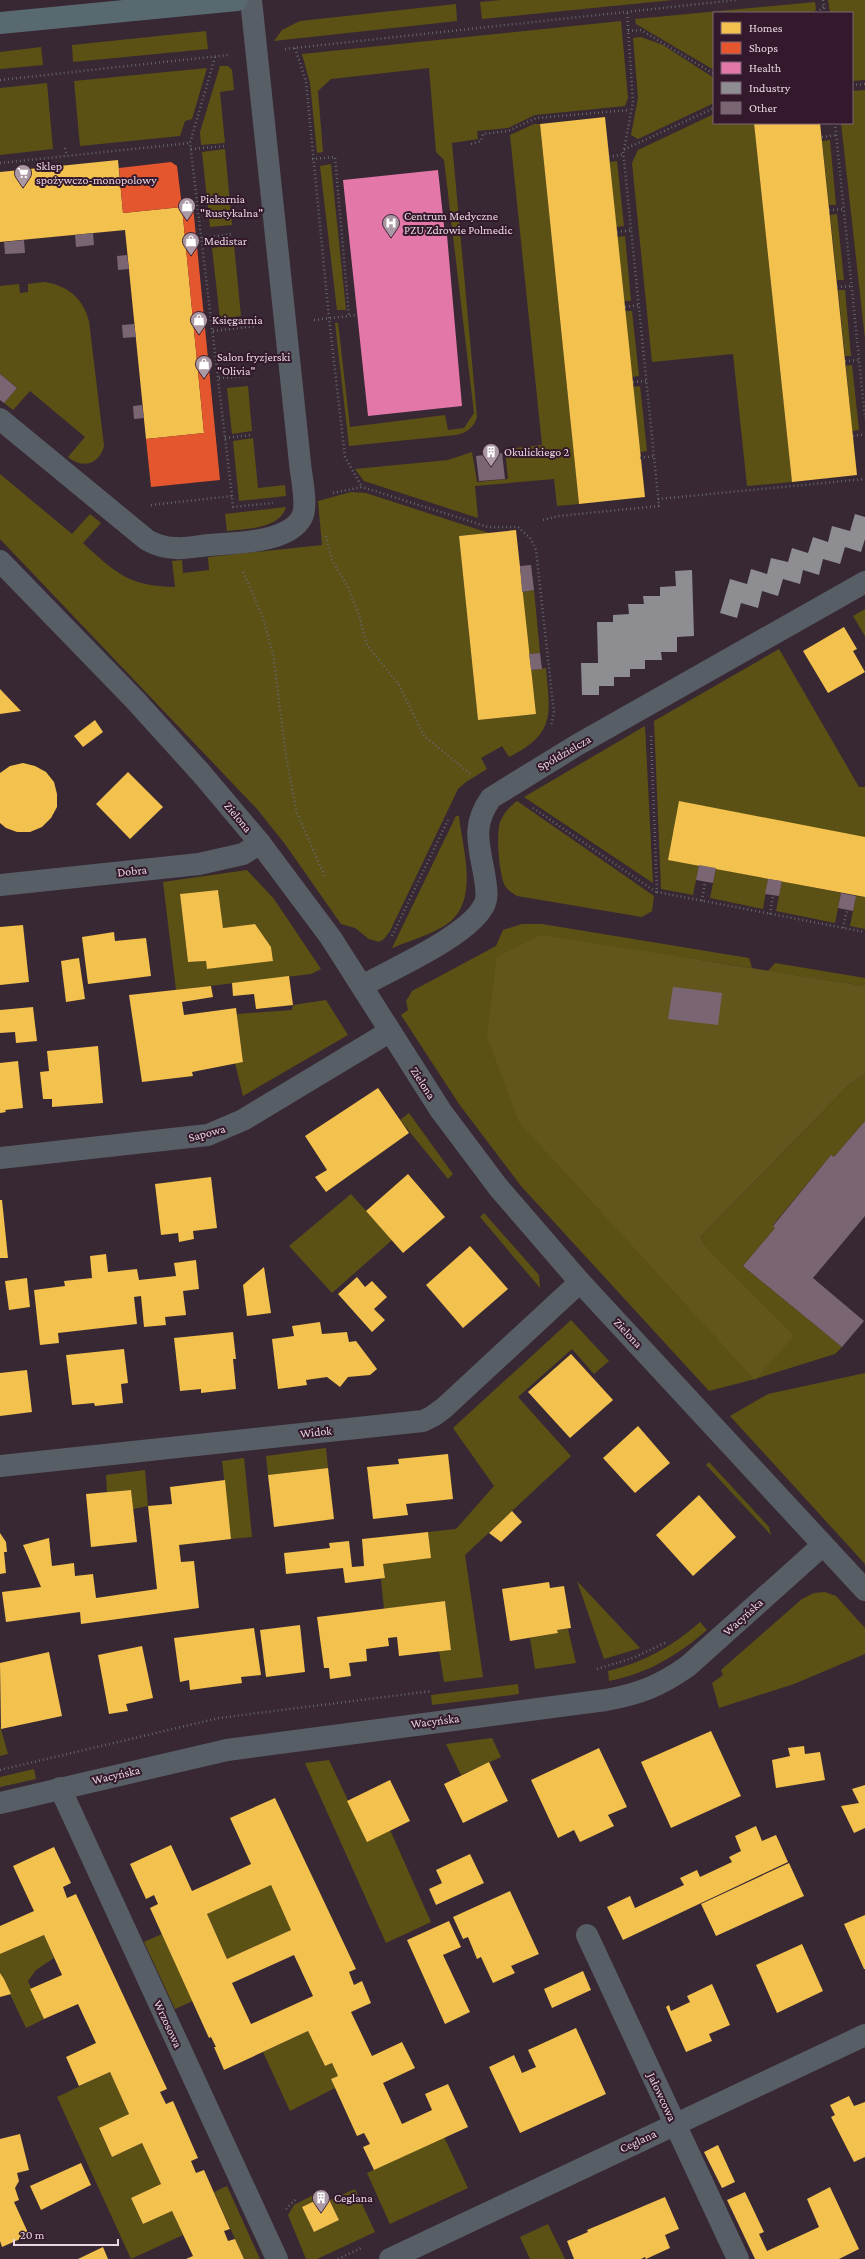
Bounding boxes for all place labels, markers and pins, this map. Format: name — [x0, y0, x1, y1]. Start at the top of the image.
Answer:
place label: Sklep spożywczo-monopolowy — [36, 159, 157, 187]
supermarket icon: Sklep spożywczo-monopolowy — [13, 163, 33, 188]
place label: Piekarnia "Rustykalna" — [200, 192, 263, 220]
shop icon: Piekarnia "Rustykalna" — [177, 196, 197, 221]
place label: Centrum Medyczne PZU Zdrowie Polmedic — [404, 209, 512, 237]
hospital icon: Centrum Medyczne PZU Zdrowie Polmedic — [381, 213, 401, 238]
shop icon: Medistar — [181, 231, 201, 256]
place label: Medistar — [204, 234, 248, 248]
shop icon: Księgarnia — [189, 310, 209, 335]
place label: Księgarnia — [212, 313, 263, 327]
place label: Salon fryzjerski "Olivia" — [217, 350, 290, 378]
shop icon: Salon fryzjerski "Olivia" — [194, 354, 214, 379]
building icon: Okulickiego 2 — [481, 442, 501, 467]
place label: Okulickiego 2 — [504, 445, 569, 459]
building icon: Ceglana — [311, 2188, 331, 2213]
place label: Ceglana — [334, 2191, 373, 2205]

